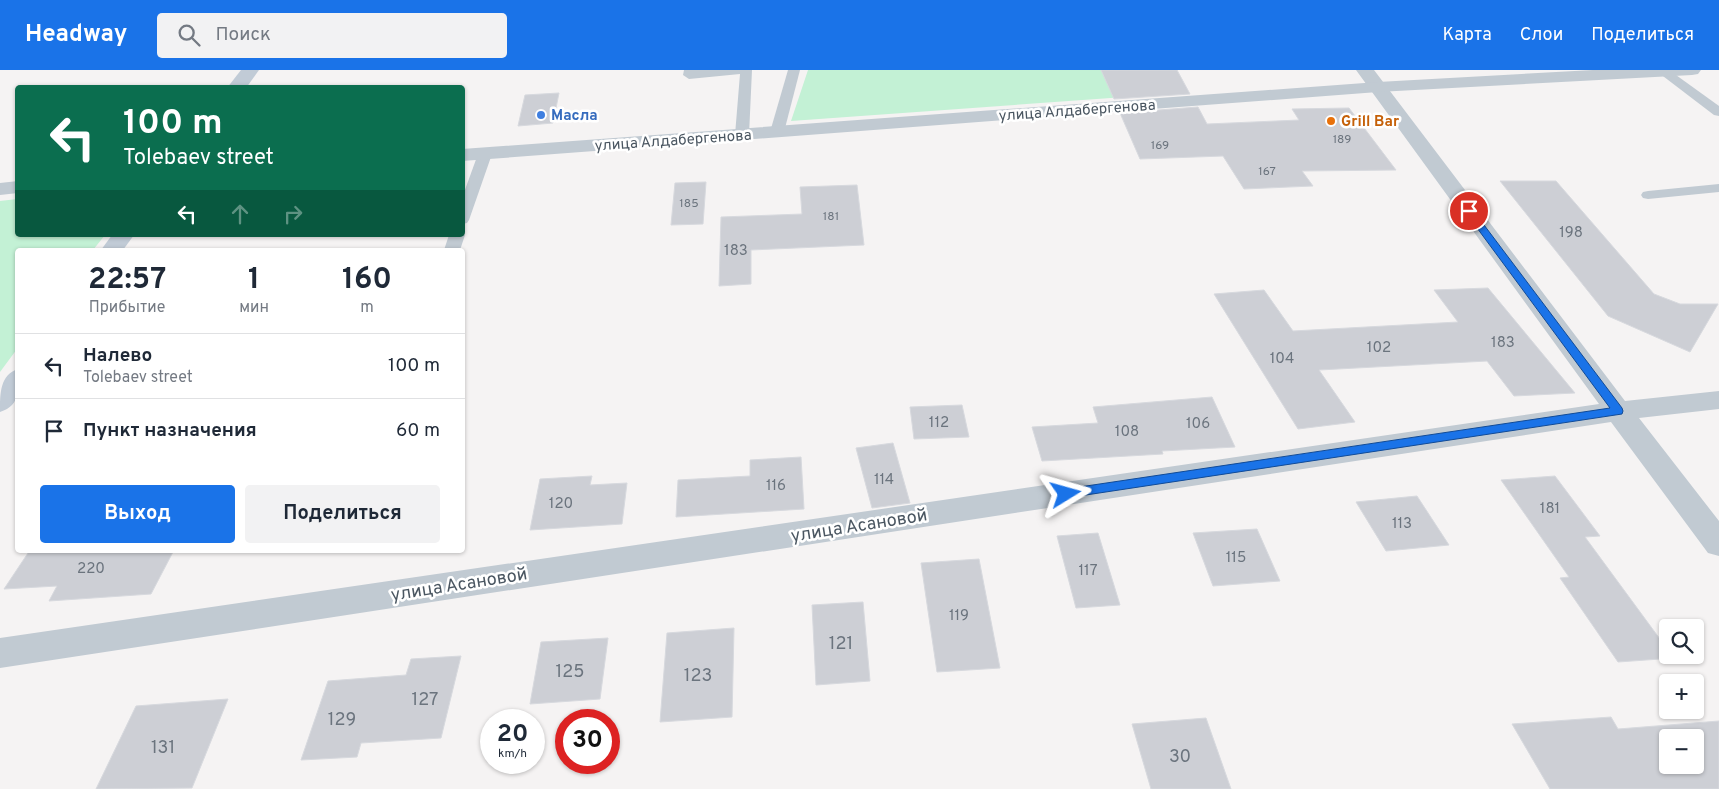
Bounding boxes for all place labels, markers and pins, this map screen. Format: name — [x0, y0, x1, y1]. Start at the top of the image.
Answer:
place label: Масла — [551, 107, 598, 126]
marker: Масла — [535, 109, 547, 121]
place label: Grill Bar — [1341, 113, 1400, 132]
marker: Grill Bar — [1325, 115, 1337, 127]
pin — [1448, 190, 1490, 232]

